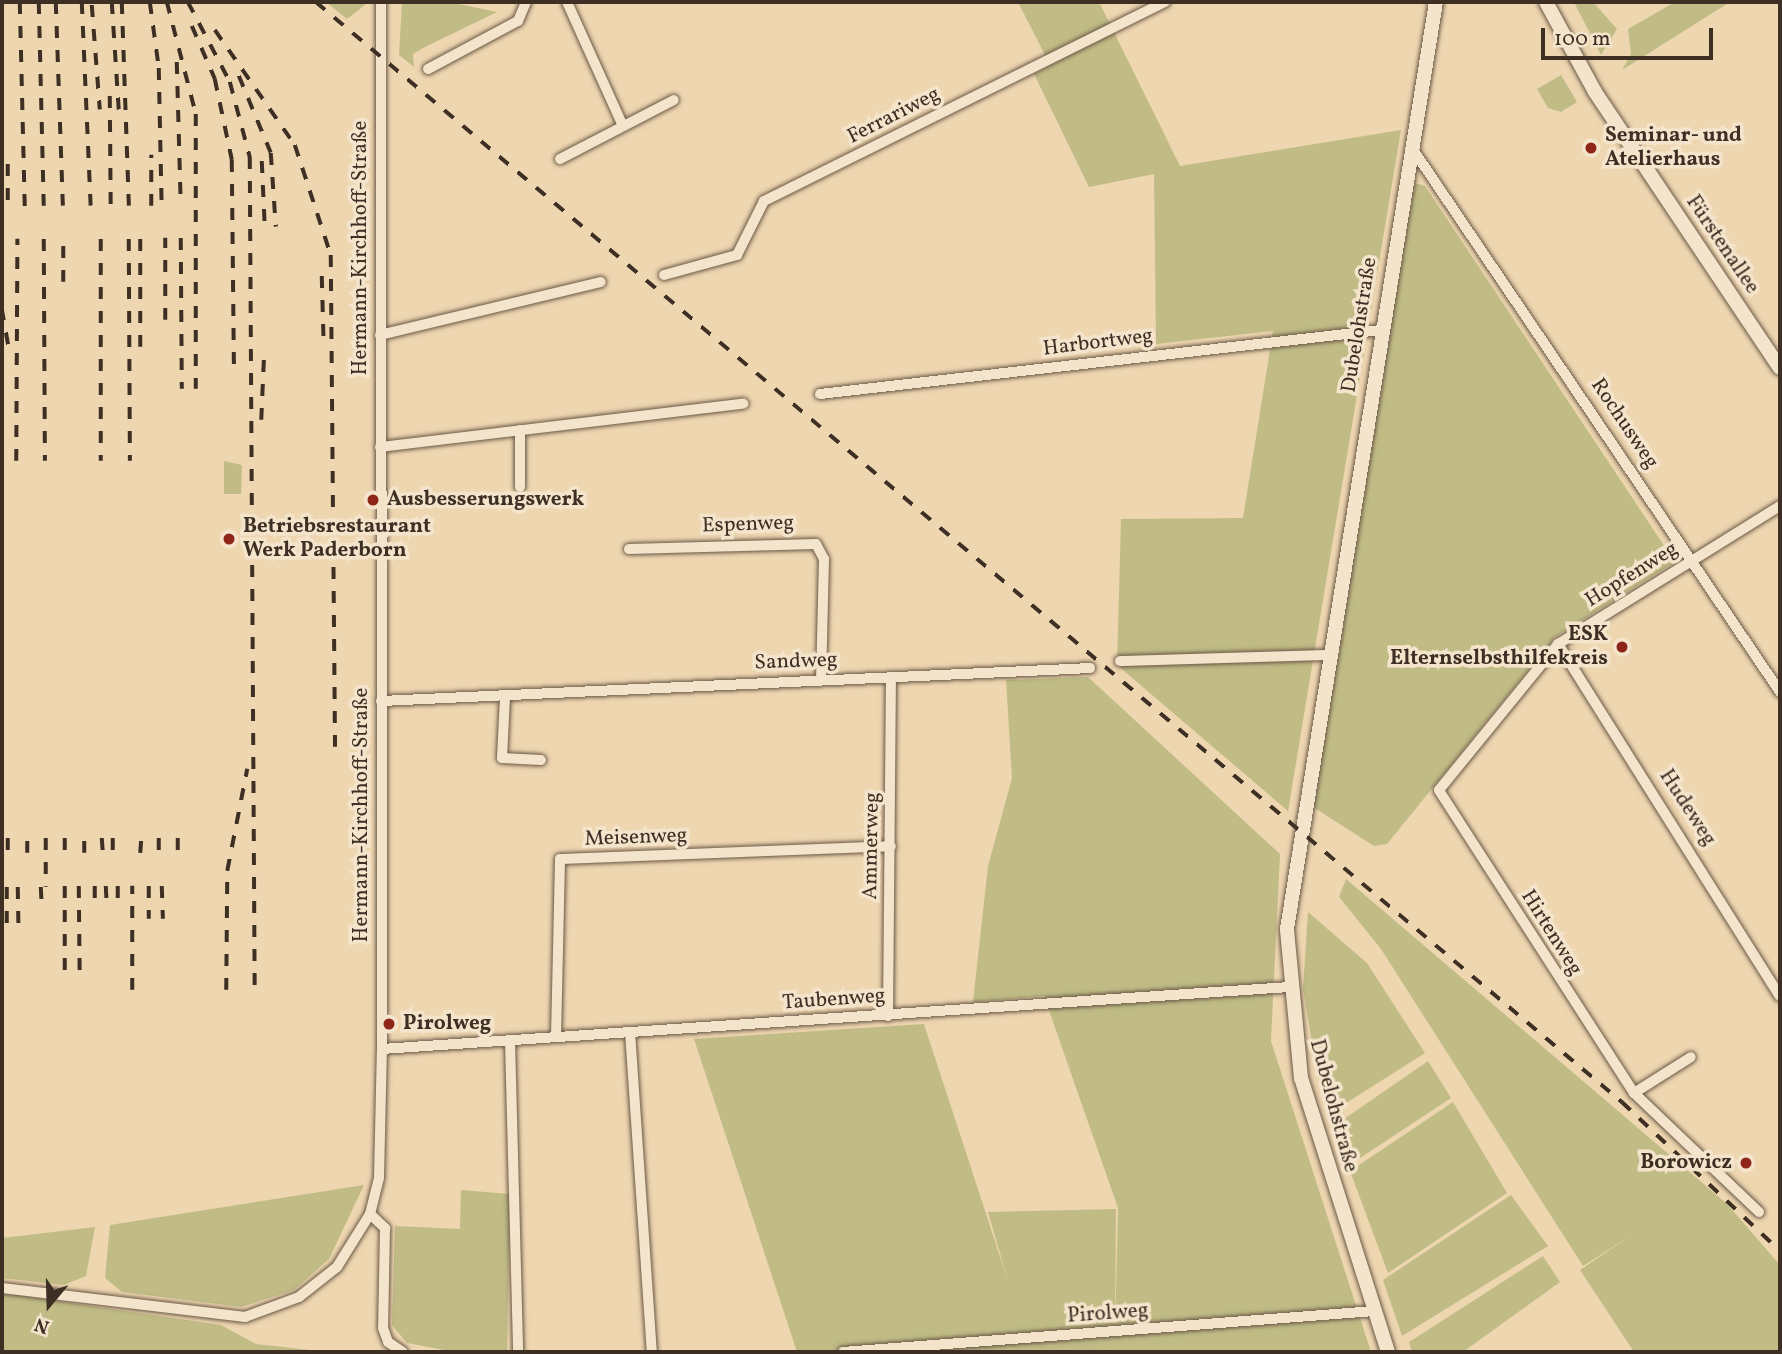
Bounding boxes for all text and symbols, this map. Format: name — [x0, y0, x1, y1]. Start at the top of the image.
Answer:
scale bar — [1544, 14, 1716, 58]
text: 100 m — [1554, 25, 1611, 54]
street label: Ferrariweg — [843, 82, 945, 150]
street label: Hermann-Kirchhoff-Straße — [348, 121, 374, 375]
place label: Seminar- und Atelierhaus — [1605, 123, 1743, 173]
marker: Seminar- und Atelierhaus — [1583, 140, 1599, 156]
street label: Fürstenallee — [1680, 191, 1764, 299]
street label: Dubelohstraße — [1337, 256, 1383, 394]
street label: Harbortweg — [1042, 324, 1154, 362]
street label: Rochusweg — [1585, 374, 1663, 474]
place label: Ausbesserungswerk — [387, 487, 584, 513]
marker: Ausbesserungswerk — [365, 492, 381, 508]
street label: Espenweg — [702, 511, 794, 539]
place label: Betriebsrestaurant Werk Paderborn — [243, 514, 431, 564]
marker: Betriebsrestaurant Werk Paderborn — [221, 531, 237, 547]
street label: Hopfenweg — [1581, 537, 1683, 613]
place label: ESK Elternselbsthilfekreis — [1390, 622, 1608, 672]
marker: ESK Elternselbsthilfekreis — [1614, 639, 1630, 655]
street label: Sandweg — [754, 648, 838, 676]
street label: Hermann-Kirchhoff-Straße — [349, 688, 375, 942]
street label: Hudeweg — [1653, 765, 1721, 851]
street label: Ammerweg — [858, 792, 886, 900]
street label: Meisenweg — [584, 824, 688, 852]
street label: Hirtenweg — [1515, 885, 1587, 981]
street label: Taubenweg — [782, 984, 886, 1016]
place label: Pirolweg — [403, 1011, 491, 1037]
marker: Pirolweg — [381, 1016, 397, 1032]
street label: Dubelohstraße — [1303, 1037, 1363, 1175]
place label: Borowicz — [1640, 1150, 1732, 1176]
marker: Borowicz — [1738, 1155, 1754, 1171]
north arrow — [14, 1270, 84, 1340]
street label: Pirolweg — [1067, 1299, 1149, 1329]
text: N — [31, 1310, 53, 1339]

